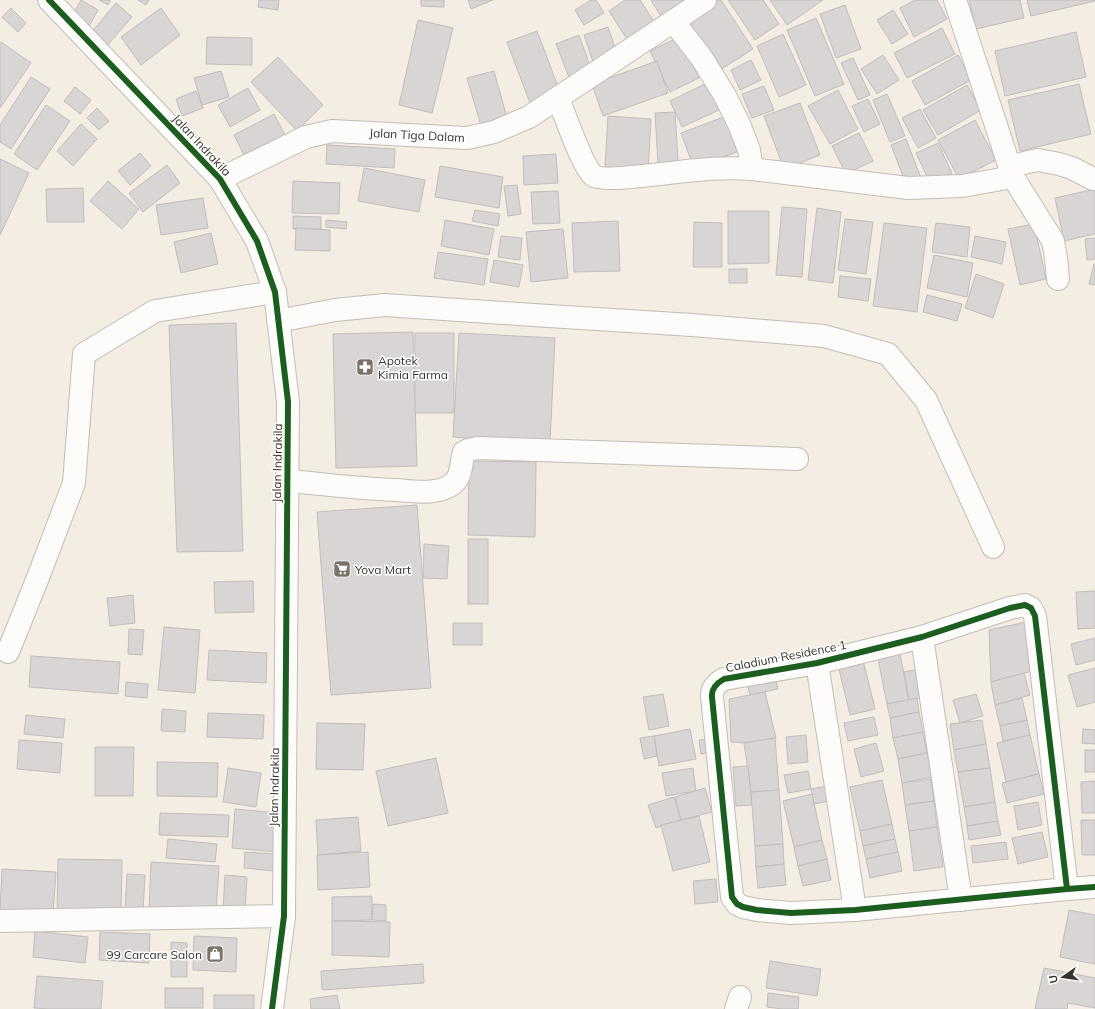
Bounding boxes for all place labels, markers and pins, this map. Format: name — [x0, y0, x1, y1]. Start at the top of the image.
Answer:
place label: Apotek Kimia Farma — [378, 353, 448, 382]
pharmacy icon: Apotek Kimia Farma — [355, 357, 375, 377]
supermarket icon: Yova Mart — [332, 559, 352, 579]
place label: Yova Mart — [354, 562, 411, 577]
shop icon: 99 Carcare Salon — [205, 944, 225, 964]
place label: 99 Carcare Salon — [107, 947, 202, 962]

